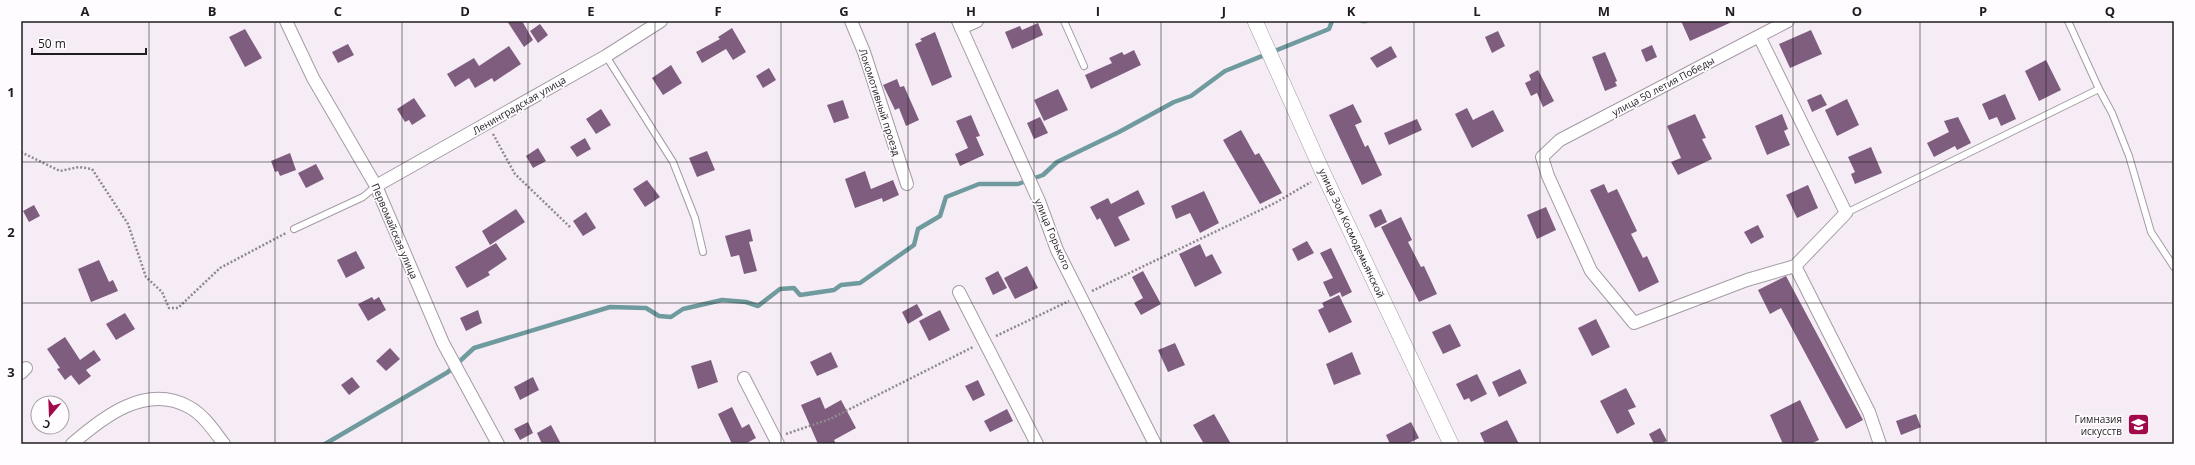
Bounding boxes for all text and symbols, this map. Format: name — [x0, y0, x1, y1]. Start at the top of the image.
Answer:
text: A — [81, 2, 90, 20]
text: B — [208, 2, 217, 20]
text: C — [334, 2, 342, 20]
text: D — [460, 2, 470, 20]
text: E — [587, 2, 595, 20]
text: F — [714, 2, 722, 20]
text: G — [839, 2, 849, 20]
text: H — [966, 2, 976, 20]
text: I — [1096, 2, 1100, 20]
text: J — [1221, 2, 1226, 20]
text: K — [1347, 2, 1356, 20]
text: L — [1473, 2, 1481, 20]
text: M — [1598, 2, 1610, 20]
text: N — [1725, 2, 1735, 20]
text: O — [1852, 2, 1862, 20]
text: P — [1979, 2, 1987, 20]
text: Q — [2105, 2, 2115, 20]
scale bar — [32, 30, 146, 56]
text: 50 m — [38, 35, 66, 52]
street label: Локомотивный проезд — [856, 47, 904, 158]
street label: улица 50 летия Победы — [1609, 53, 1717, 119]
street label: Ленинградская улица — [470, 72, 568, 138]
text: 1 — [7, 83, 15, 101]
street label: улица Зои Космодемьянской — [1316, 166, 1388, 300]
street label: Первомайская улица — [369, 181, 421, 281]
street label: улица Горького — [1032, 196, 1074, 272]
text: 2 — [7, 223, 15, 241]
text: 3 — [7, 363, 15, 381]
north arrow — [30, 395, 70, 435]
place label: Гимназия искусств — [2074, 412, 2122, 438]
school or university icon: Гимназия искусств — [2125, 412, 2151, 438]
text: С — [41, 417, 52, 433]

